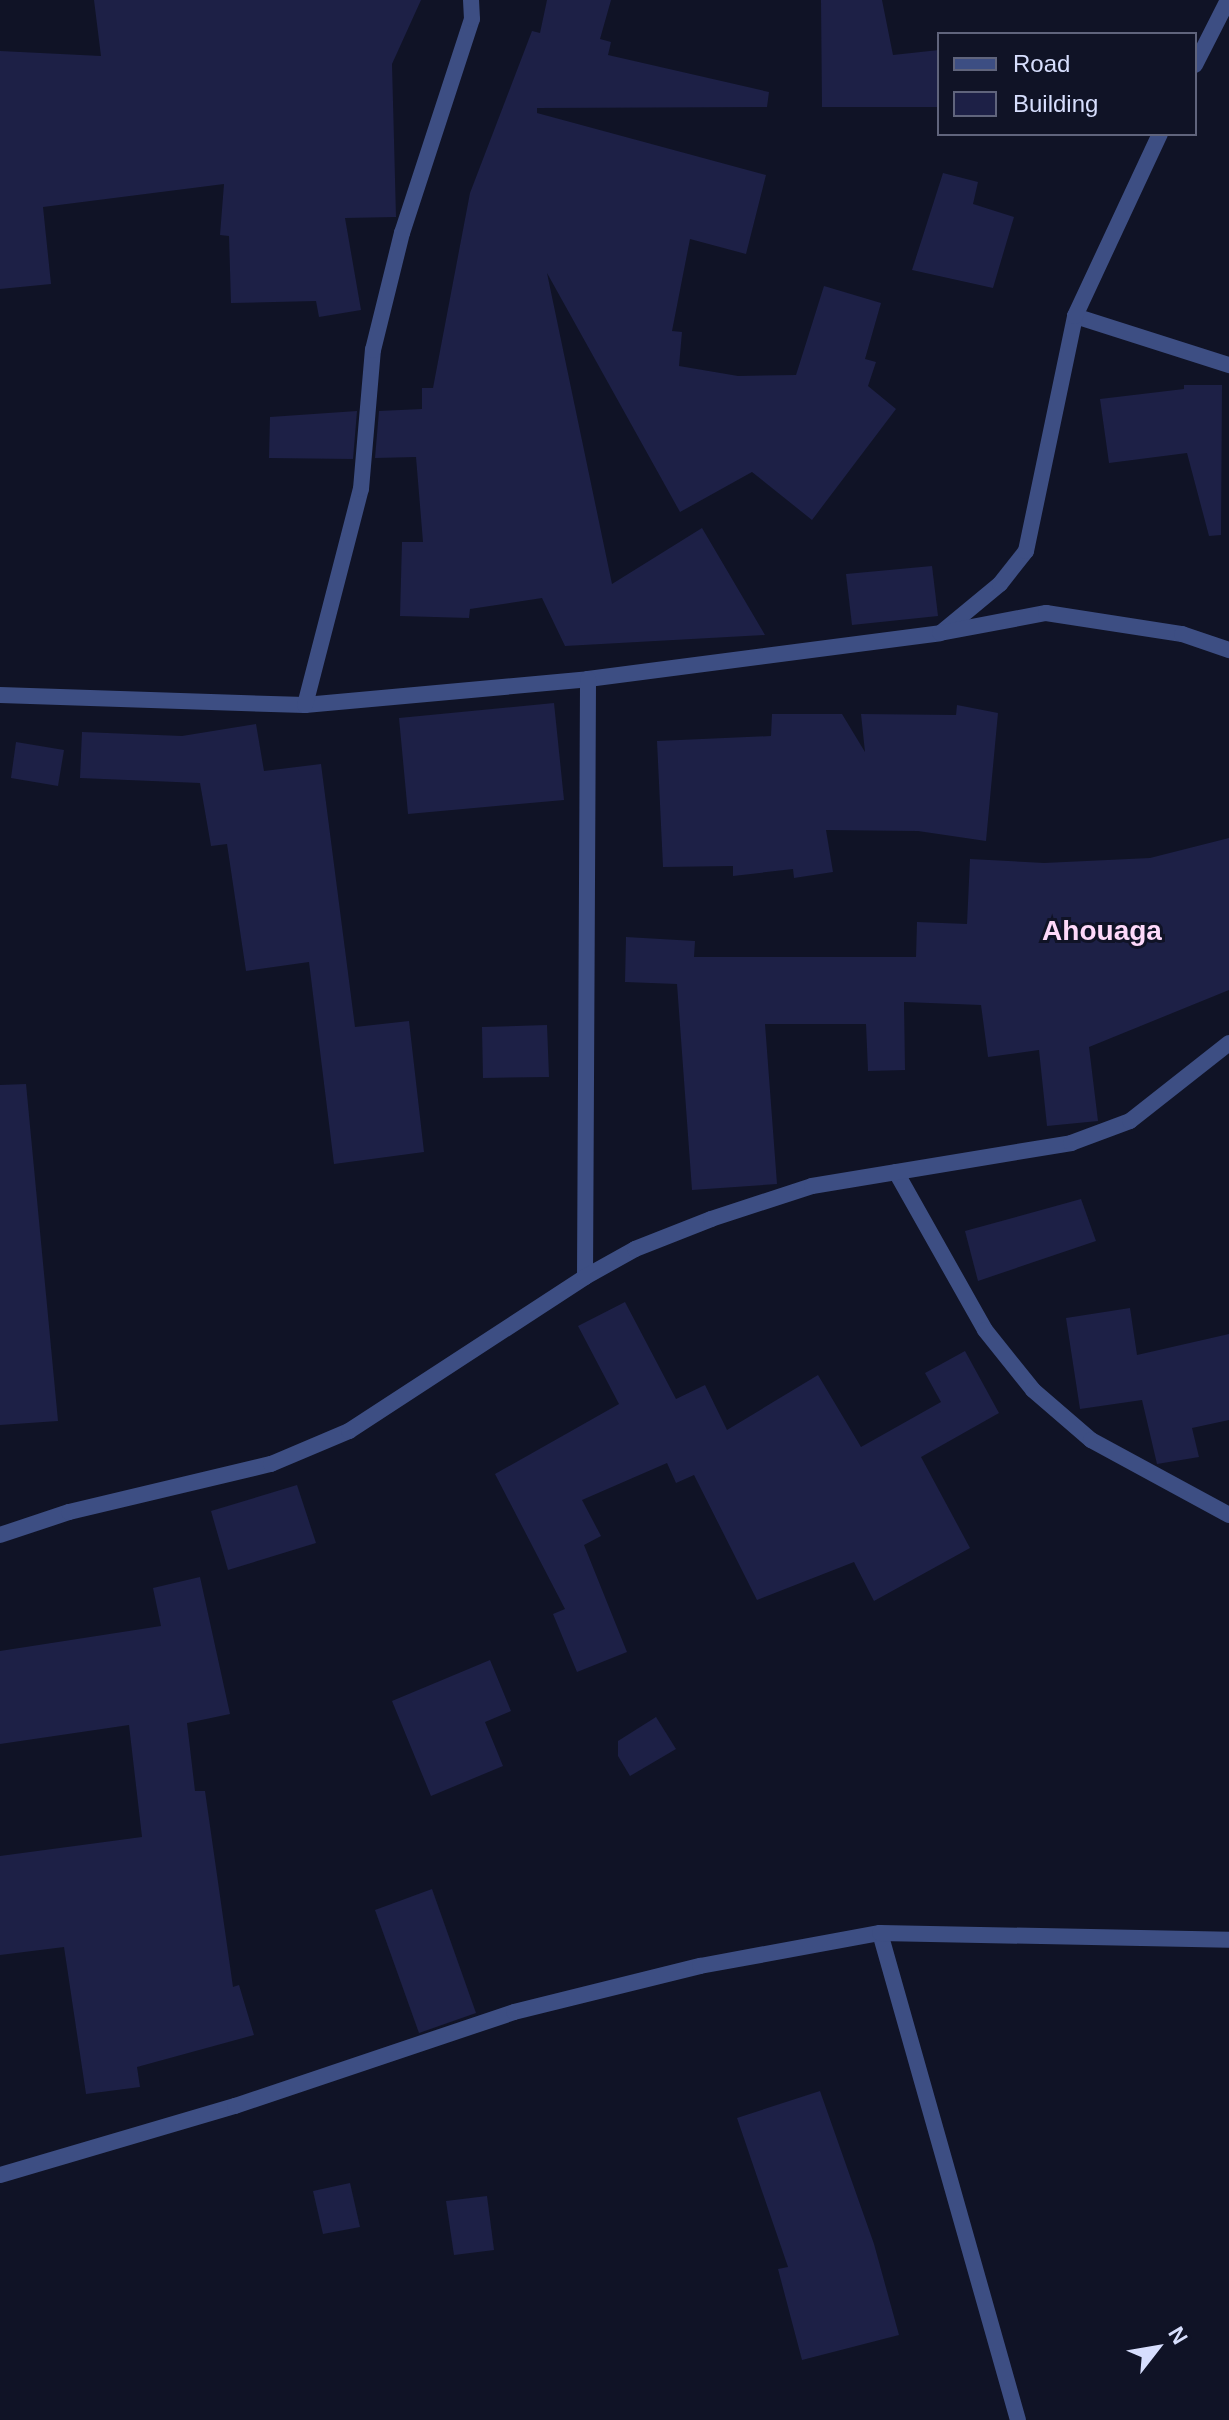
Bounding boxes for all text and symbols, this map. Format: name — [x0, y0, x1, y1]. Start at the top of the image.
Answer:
legend — [937, 32, 1197, 136]
text: Road — [1013, 50, 1070, 77]
text: Building — [1013, 90, 1098, 117]
district label: Ahouaga — [1042, 914, 1162, 948]
north arrow — [1117, 2308, 1197, 2388]
text: N — [1163, 2322, 1193, 2349]

